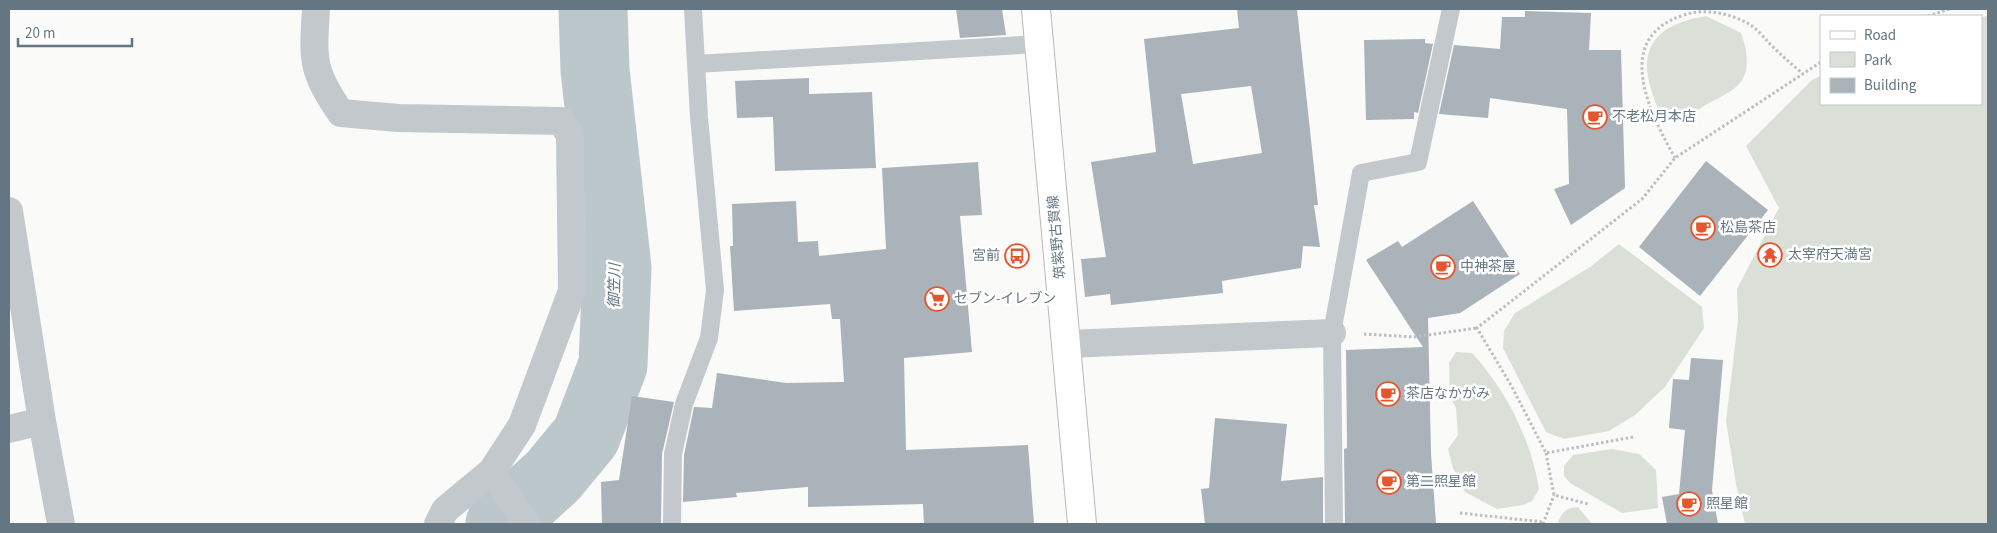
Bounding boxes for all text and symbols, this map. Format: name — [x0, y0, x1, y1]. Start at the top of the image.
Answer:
scale bar — [18, 15, 131, 47]
legend — [1820, 15, 1982, 105]
text: 20 m — [25, 23, 55, 44]
text: Road — [1864, 25, 1896, 46]
text: Park — [1864, 50, 1893, 71]
text: Building — [1864, 75, 1917, 96]
cafe icon: 不老松月本店 — [1582, 104, 1608, 130]
place label: 不老松月本店 — [1612, 107, 1696, 127]
street label: 筑紫野古賀線 — [1043, 194, 1071, 280]
cafe icon: 松島茶店 — [1690, 215, 1716, 241]
place label: 松島茶店 — [1720, 218, 1776, 238]
temple icon: 太宰府天満宮 — [1757, 242, 1783, 268]
bus stop icon: 宮前 — [1004, 243, 1030, 269]
place label: 太宰府天満宮 — [1788, 245, 1872, 265]
place label: 宮前 — [972, 246, 1000, 266]
cafe icon: 中神茶屋 — [1430, 254, 1456, 280]
place label: 中神茶屋 — [1460, 257, 1516, 277]
water label: 御笠川 — [604, 261, 626, 309]
supermarket icon: セブン-イレブン — [924, 286, 950, 312]
place label: セブン-イレブン — [954, 289, 1056, 309]
cafe icon: 茶店なかがみ — [1375, 381, 1401, 407]
place label: 茶店なかがみ — [1406, 384, 1490, 404]
cafe icon: 第二照星館 — [1376, 469, 1402, 495]
place label: 第二照星館 — [1406, 472, 1476, 492]
cafe icon: 照星館 — [1676, 491, 1702, 517]
place label: 照星館 — [1706, 494, 1748, 514]

